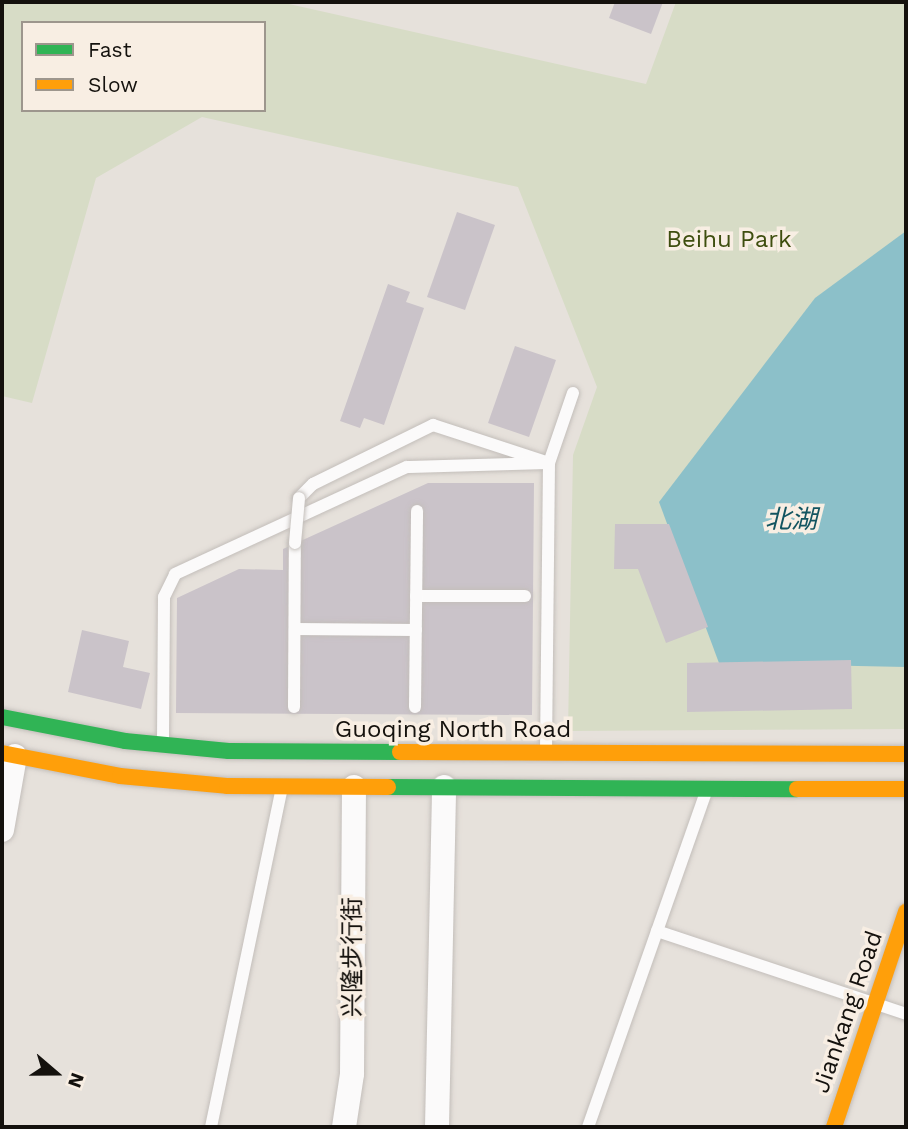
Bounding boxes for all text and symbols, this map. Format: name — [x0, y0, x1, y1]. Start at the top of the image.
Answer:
legend — [21, 21, 266, 112]
text: Fast — [88, 37, 132, 62]
text: Slow — [88, 72, 138, 97]
park label: Beihu Park — [666, 226, 792, 254]
water label: 北湖 — [765, 504, 817, 536]
street label: Guoqing North Road — [335, 716, 571, 744]
street label: 兴隆步行街 — [339, 897, 367, 1017]
street label: Jiankang Road — [807, 927, 889, 1097]
north arrow — [21, 1038, 91, 1108]
text: N — [63, 1070, 89, 1091]

